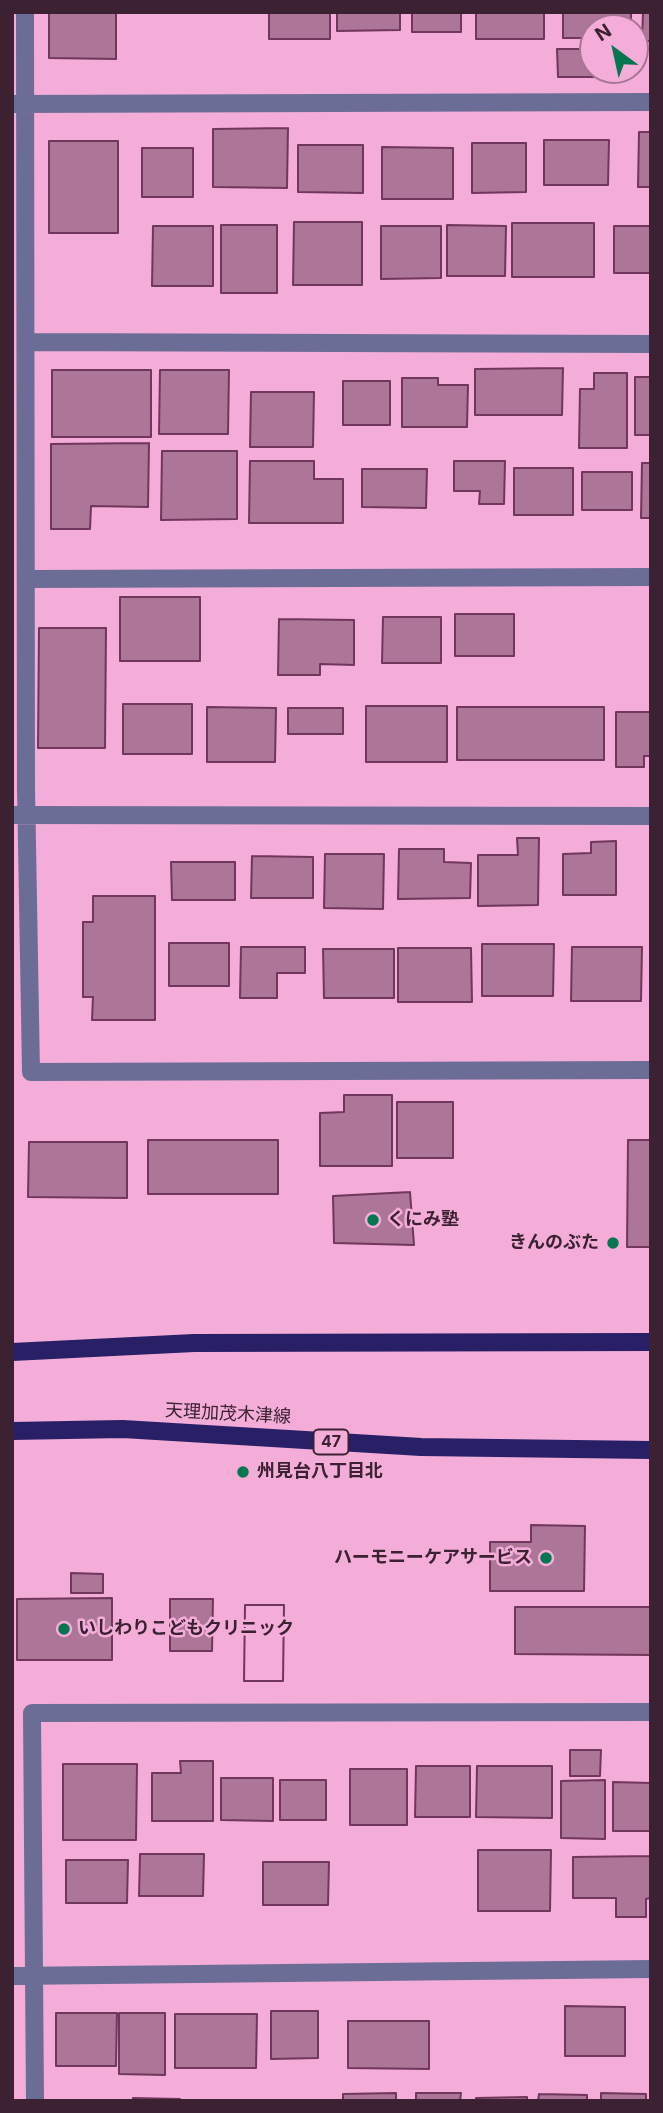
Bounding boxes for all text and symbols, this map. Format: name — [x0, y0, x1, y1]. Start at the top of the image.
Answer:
north arrow — [579, 14, 649, 84]
text: N — [591, 19, 616, 46]
place label: くにみ塾 — [387, 1209, 459, 1231]
marker: くにみ塾 — [365, 1212, 381, 1228]
place label: きんのぶた — [509, 1232, 599, 1254]
marker: きんのぶた — [605, 1235, 621, 1251]
street label: 天理加茂木津線 — [165, 1400, 291, 1428]
road number: 47 — [314, 1430, 348, 1454]
place label: 州見台八丁目北 — [257, 1461, 383, 1483]
marker: 州見台八丁目北 — [235, 1464, 251, 1480]
place label: ハーモニーケアサービス — [334, 1547, 532, 1569]
marker: ハーモニーケアサービス — [538, 1550, 554, 1566]
place label: いしわりこどもクリニック — [78, 1618, 294, 1640]
marker: いしわりこどもクリニック — [56, 1621, 72, 1637]

